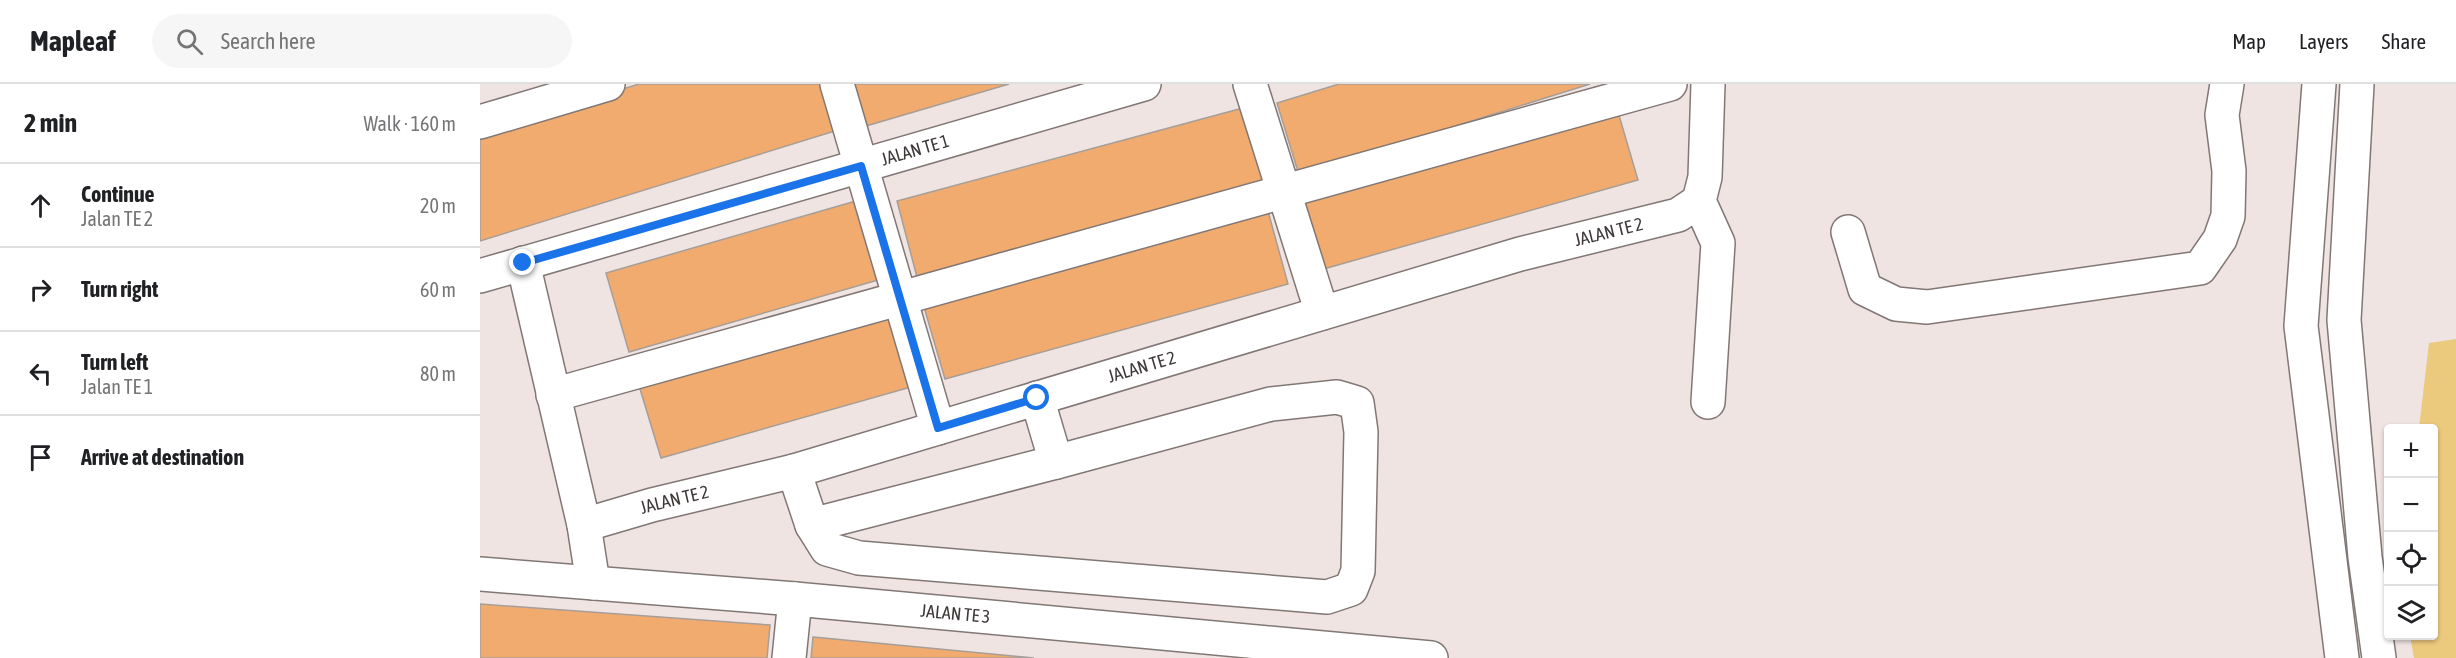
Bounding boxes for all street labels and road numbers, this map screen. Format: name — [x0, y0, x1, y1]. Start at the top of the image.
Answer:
street label: JALAN TE 1 — [878, 130, 952, 169]
street label: JALAN TE 2 — [1572, 213, 1645, 250]
street label: JALAN TE 2 — [1105, 346, 1178, 387]
street label: JALAN TE 2 — [637, 481, 711, 518]
street label: JALAN TE 3 — [920, 600, 991, 627]

